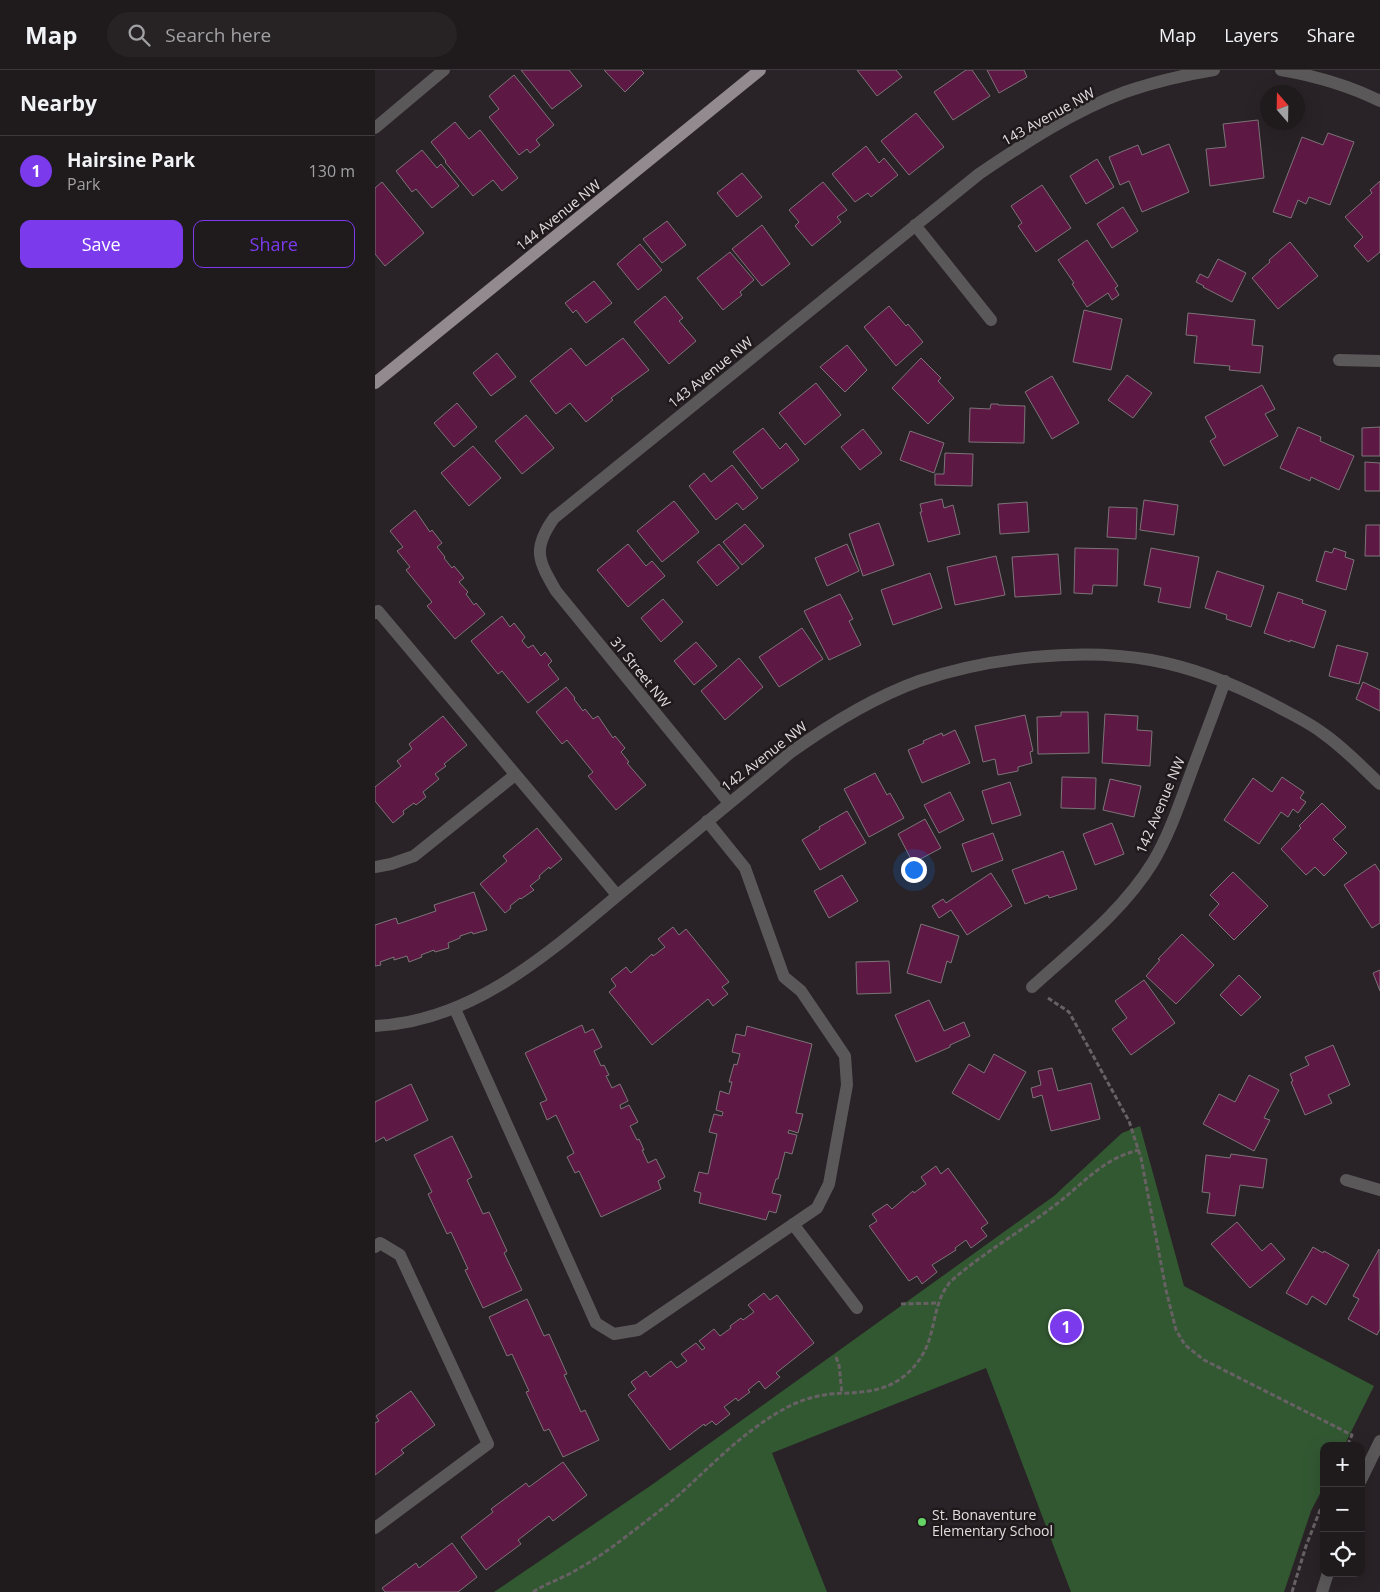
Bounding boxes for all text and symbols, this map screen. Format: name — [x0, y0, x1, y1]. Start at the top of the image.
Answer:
search box — [107, 12, 457, 57]
text: Map — [25, 18, 77, 51]
icon: search — [125, 21, 153, 49]
text: Search here — [165, 22, 271, 48]
text: Map — [1159, 23, 1196, 47]
text: Layers — [1224, 23, 1279, 47]
text: Share — [1307, 23, 1355, 47]
street label: 143 Avenue NW — [998, 83, 1098, 149]
north arrow — [1260, 85, 1305, 130]
text: Nearby — [20, 89, 97, 117]
text: Hairsine Park — [67, 147, 195, 173]
text: 1 — [31, 160, 41, 182]
text: 130 m — [309, 160, 355, 182]
text: Park — [67, 173, 100, 195]
street label: 144 Avenue NW — [512, 175, 604, 255]
button: Save — [20, 220, 183, 268]
button: Share — [193, 220, 355, 268]
street label: 143 Avenue NW — [664, 332, 756, 412]
street label: 31 Street NW — [607, 633, 675, 711]
street label: 142 Avenue NW — [717, 717, 811, 795]
street label: 142 Avenue NW — [1131, 754, 1189, 856]
your location — [901, 857, 927, 883]
pin: 1 — [1050, 1308, 1082, 1346]
map controls — [1320, 1442, 1365, 1577]
button: + — [1320, 1442, 1365, 1487]
button: − — [1320, 1487, 1365, 1532]
place label: St. Bonaventure Elementary School — [932, 1505, 1053, 1540]
marker: St. Bonaventure Elementary School — [916, 1516, 928, 1528]
button: locate — [1320, 1532, 1365, 1577]

